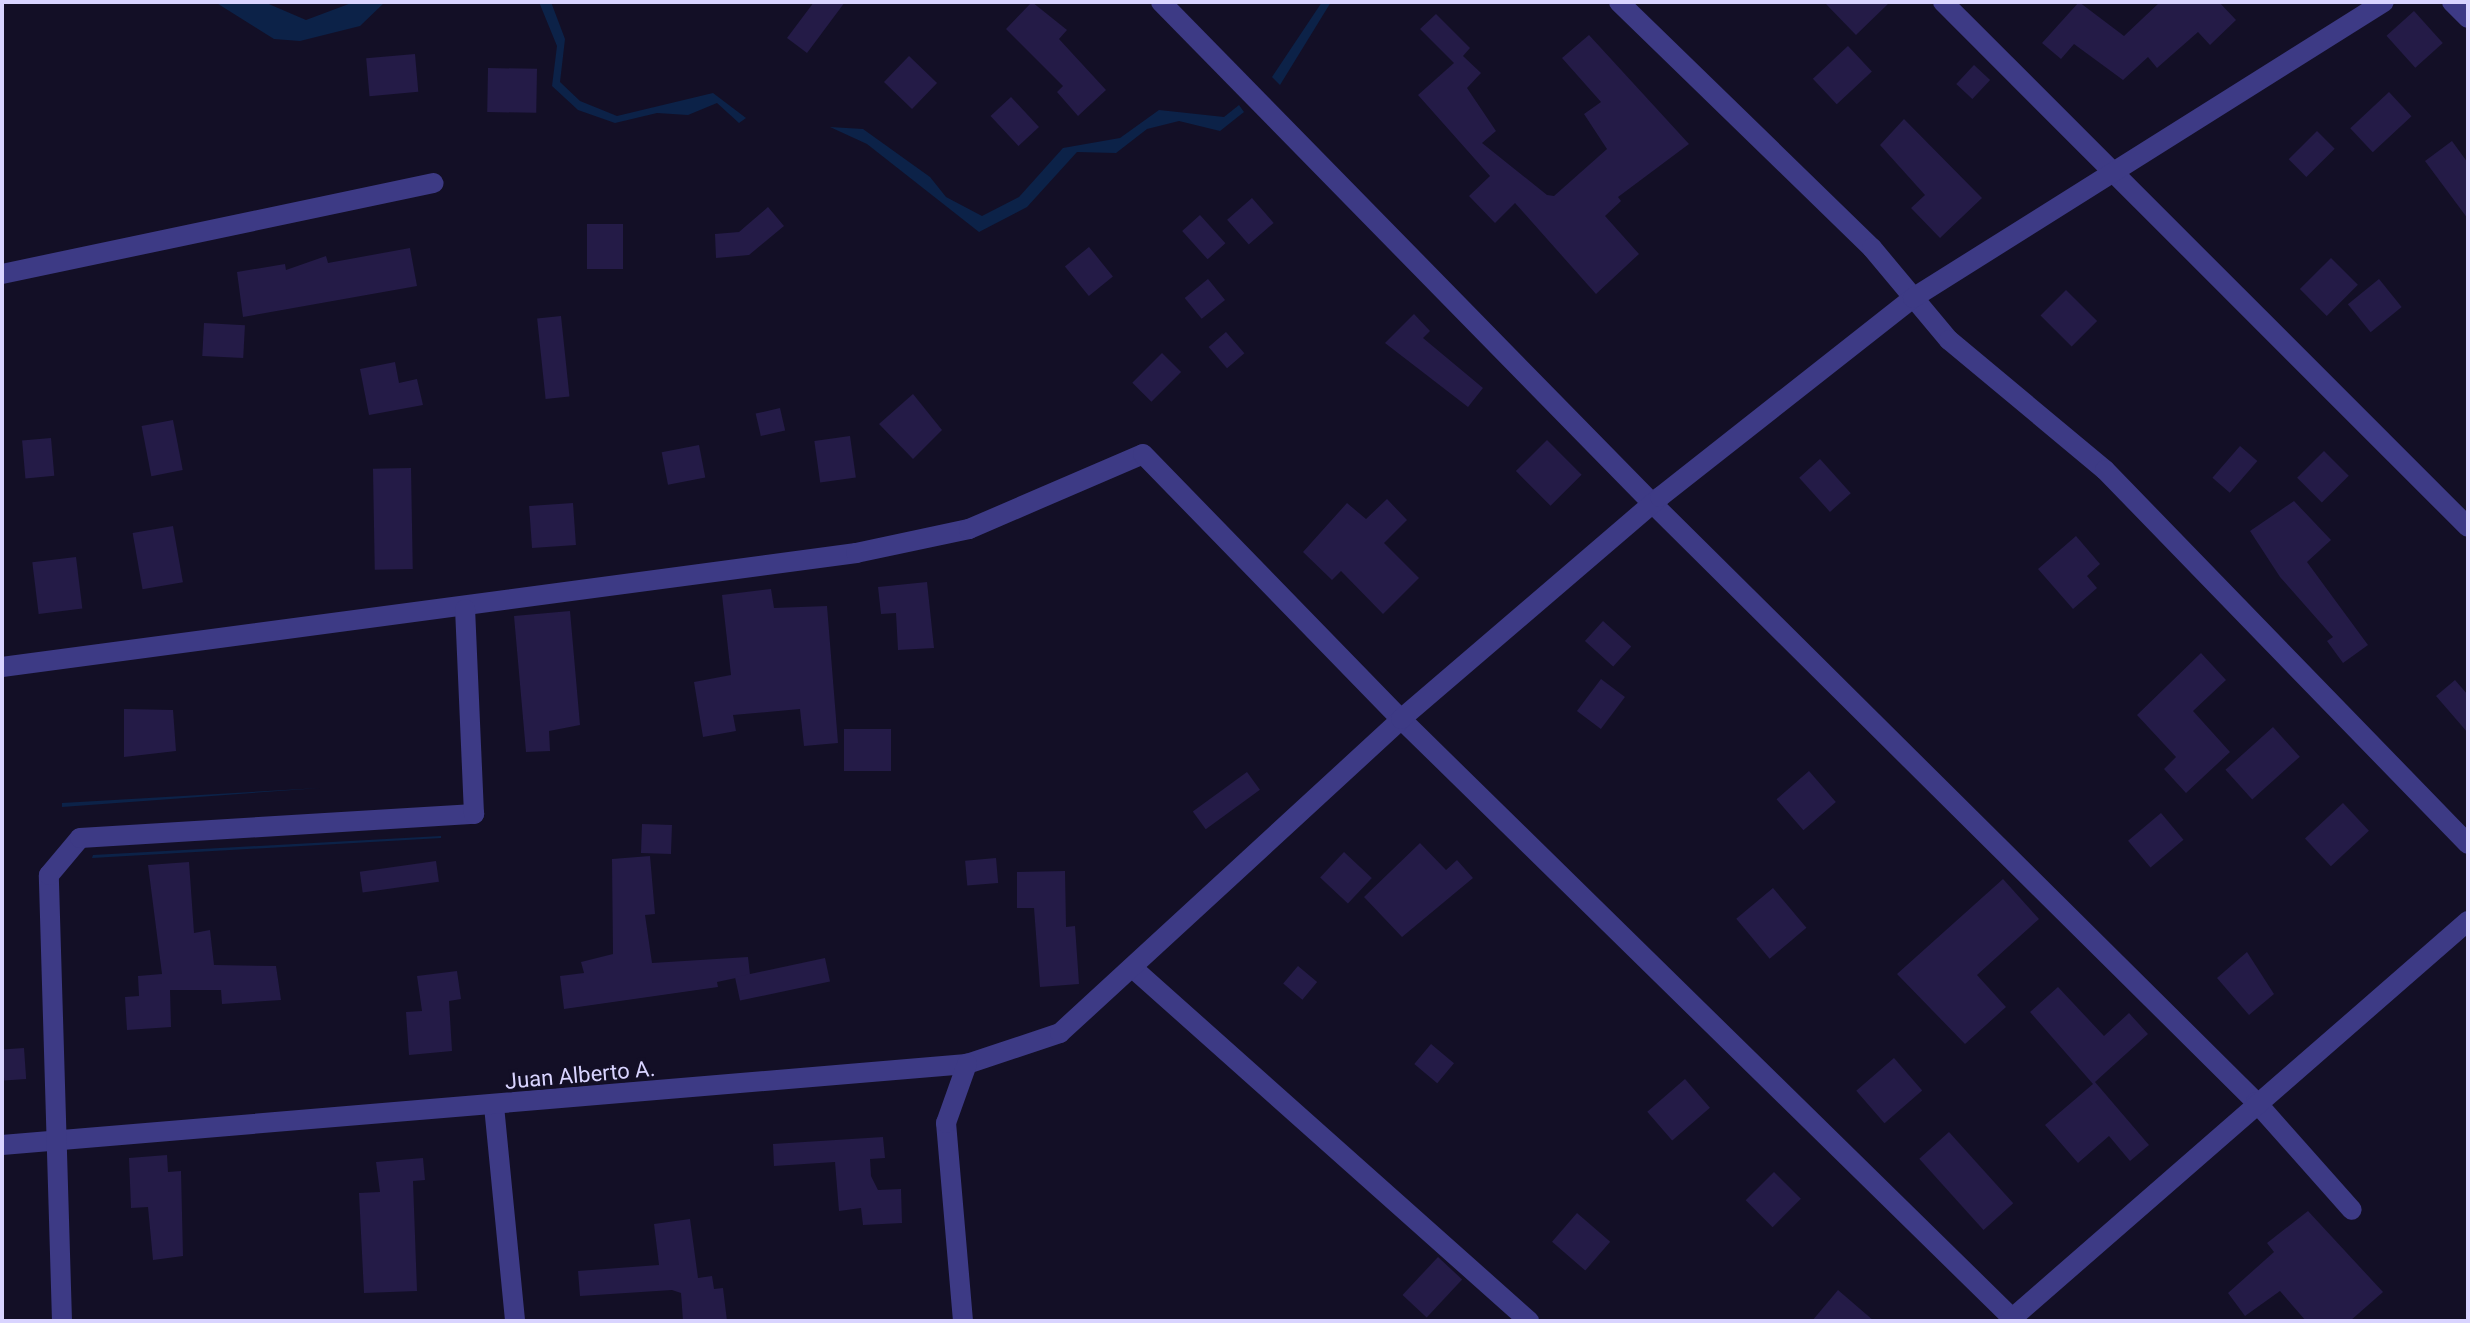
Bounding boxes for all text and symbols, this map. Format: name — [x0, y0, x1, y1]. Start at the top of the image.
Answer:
street label: Juan Alberto A. — [504, 1055, 656, 1095]

